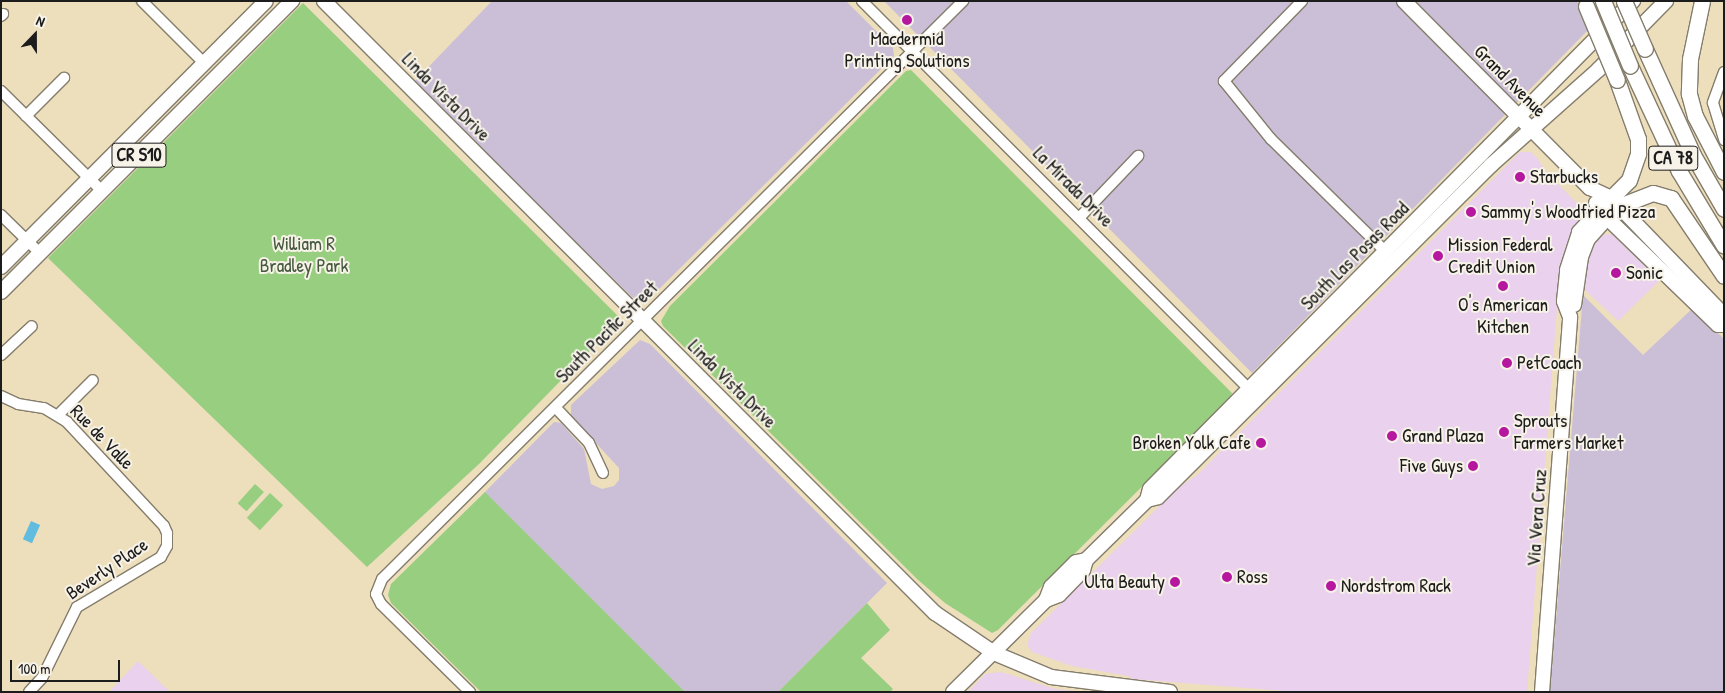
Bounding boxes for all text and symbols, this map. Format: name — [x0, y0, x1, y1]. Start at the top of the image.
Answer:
north arrow — [10, 10, 60, 60]
text: N — [34, 10, 48, 31]
marker: Macdermid Printing Solutions — [901, 14, 913, 26]
place label: Macdermid Printing Solutions — [845, 28, 969, 72]
street label: Grand Avenue — [1469, 40, 1551, 122]
street label: Linda Vista Drive — [397, 48, 495, 146]
road number: CR S10 — [110, 140, 168, 170]
street label: La Mirada Drive — [1028, 142, 1118, 232]
road number: CA 78 — [1648, 142, 1698, 174]
place label: Starbucks — [1530, 166, 1598, 188]
marker: Starbucks — [1514, 171, 1526, 183]
street label: South Las Posas Road — [1296, 197, 1414, 315]
place label: Sammy's Woodfried Pizza — [1481, 201, 1655, 223]
marker: Sammy's Woodfried Pizza — [1465, 206, 1477, 218]
park label: William R Bradley Park — [260, 233, 348, 277]
place label: Mission Federal Credit Union — [1448, 234, 1553, 278]
marker: Mission Federal Credit Union — [1432, 250, 1444, 262]
place label: Sonic — [1626, 262, 1663, 284]
marker: Sonic — [1610, 267, 1622, 279]
street label: South Pacific Street — [551, 276, 663, 388]
marker: O's American Kitchen — [1497, 280, 1509, 292]
place label: O's American Kitchen — [1458, 294, 1548, 338]
street label: Linda Vista Drive — [683, 335, 781, 433]
place label: PetCoach — [1517, 352, 1581, 374]
marker: PetCoach — [1501, 357, 1513, 369]
street label: Rue de Valle — [66, 400, 138, 474]
place label: Sprouts Farmers Market — [1514, 410, 1623, 454]
place label: Grand Plaza — [1402, 425, 1483, 447]
marker: Sprouts Farmers Market — [1498, 426, 1510, 438]
marker: Grand Plaza — [1386, 430, 1398, 442]
place label: Broken Yolk Cafe — [1132, 432, 1251, 454]
marker: Broken Yolk Cafe — [1255, 437, 1267, 449]
place label: Five Guys — [1400, 455, 1463, 477]
marker: Five Guys — [1467, 460, 1479, 472]
street label: Via Vera Cruz — [1522, 469, 1552, 567]
street label: Beverly Place — [62, 533, 152, 605]
place label: Ross — [1237, 566, 1268, 588]
place label: Ulta Beauty — [1084, 571, 1165, 593]
marker: Ross — [1221, 571, 1233, 583]
place label: Nordstrom Rack — [1341, 575, 1451, 597]
marker: Ulta Beauty — [1169, 576, 1181, 588]
marker: Nordstrom Rack — [1325, 580, 1337, 592]
scale bar — [12, 650, 122, 682]
text: 100 m — [18, 658, 51, 679]

